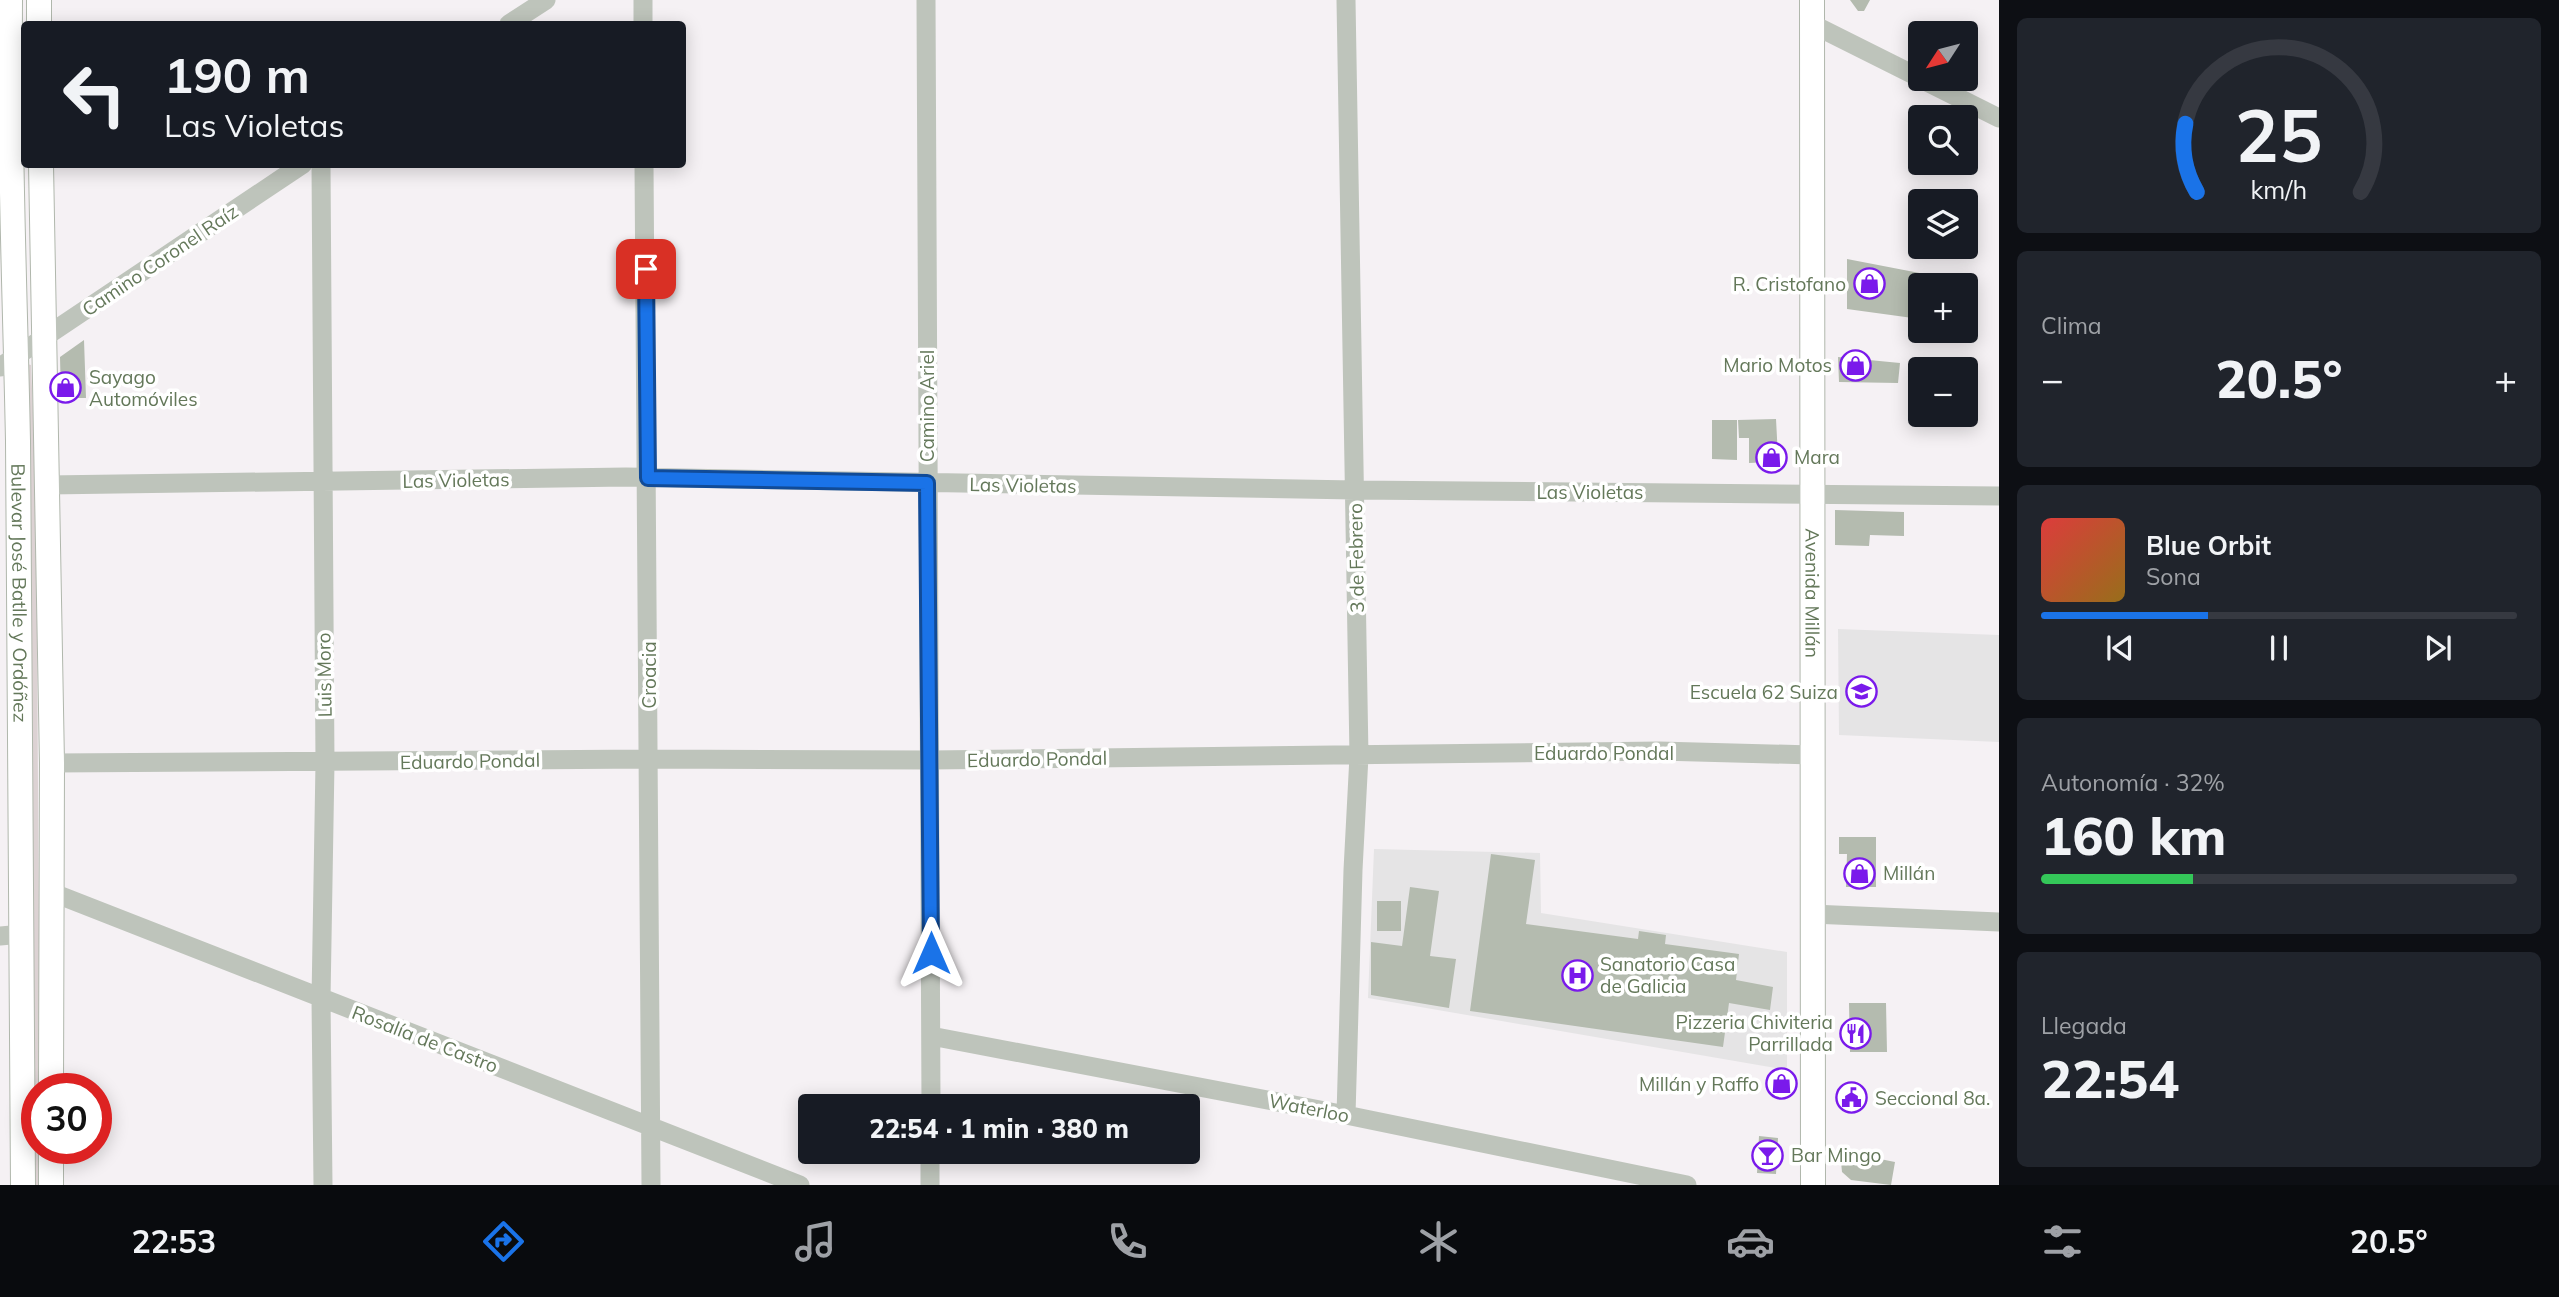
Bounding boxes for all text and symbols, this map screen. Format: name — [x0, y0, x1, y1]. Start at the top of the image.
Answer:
north arrow — [1908, 21, 1978, 91]
map controls — [1908, 21, 1978, 427]
text: 190 m — [164, 44, 310, 105]
icon: left — [49, 49, 140, 140]
text: 25 — [2235, 89, 2323, 180]
text: Las Violetas — [164, 105, 344, 145]
button: search — [1908, 105, 1978, 175]
text: km/h — [2251, 174, 2307, 205]
button: layers — [1908, 189, 1978, 259]
street label: Camino Coronel Raíz — [77, 199, 243, 321]
pin — [616, 239, 676, 299]
icon: arrive — [627, 250, 665, 288]
shop icon: R. Cristofano — [1852, 267, 1886, 301]
place label: R. Cristofano — [1733, 272, 1846, 296]
button: + — [1908, 273, 1978, 343]
text: Clima — [2041, 311, 2102, 340]
text: 20.5° — [2215, 346, 2343, 411]
shop icon: Mario Motos — [1838, 348, 1872, 382]
street label: Camino Ariel — [915, 350, 939, 462]
place label: Mario Motos — [1723, 353, 1832, 377]
text: − — [2041, 355, 2064, 403]
text: + — [2494, 355, 2517, 403]
button: − — [1908, 357, 1978, 427]
place label: Sayago Automóviles — [89, 365, 198, 411]
shop icon: Sayago Automóviles — [49, 371, 83, 405]
shop icon: Mara — [1754, 440, 1788, 474]
place label: Mara — [1794, 445, 1840, 469]
street label: Bulevar José Batlle y Ordóñez — [6, 463, 33, 723]
street label: Las Violetas — [402, 467, 510, 493]
street label: Las Violetas — [969, 472, 1077, 498]
street label: Las Violetas — [1536, 480, 1644, 504]
street label: 3 de Febrero — [1343, 503, 1369, 613]
street label: Avenida Millán — [1800, 528, 1825, 658]
text: Blue Orbit — [2146, 529, 2271, 562]
text: Sona — [2146, 562, 2201, 591]
icon: previous — [2101, 629, 2139, 667]
icon: pause — [2260, 629, 2298, 667]
icon: next — [2419, 629, 2457, 667]
street label: Luis Moro — [311, 632, 337, 718]
street label: Croacia — [637, 641, 661, 709]
school or university icon: Escuela 62 Suiza — [1844, 675, 1878, 709]
place label: Escuela 62 Suiza — [1690, 680, 1838, 704]
street label: Eduardo Pondal — [1534, 741, 1674, 765]
street label: Eduardo Pondal — [967, 746, 1107, 772]
street label: Eduardo Pondal — [400, 748, 540, 774]
text: Autonomía · 32% — [2041, 768, 2225, 797]
text: 160 km — [2041, 803, 2226, 868]
shop icon: Millán — [1843, 856, 1877, 890]
place label: Millán — [1883, 861, 1935, 885]
position arrow — [894, 916, 968, 990]
place label: Sanatorio Casa de Galicia — [1600, 952, 1735, 998]
hospital icon: Sanatorio Casa de Galicia — [1560, 958, 1594, 992]
street label: Rosalía de Castro — [349, 1000, 501, 1078]
place label: Pizzeria Chiviteria Parrillada — [1675, 1010, 1833, 1056]
text: Llegada — [2041, 1011, 2127, 1040]
restaurant icon: Pizzeria Chiviteria Parrillada — [1839, 1016, 1873, 1050]
text: 22:54 — [2041, 1046, 2179, 1111]
shop icon: Millán y Raffo — [1765, 1067, 1799, 1101]
place label: Millán y Raffo — [1639, 1072, 1759, 1096]
speed limit sign: 30 — [21, 1073, 112, 1164]
public building icon: Seccional 8a. — [1835, 1081, 1869, 1115]
place label: Seccional 8a. — [1875, 1086, 1990, 1110]
street label: Waterloo — [1267, 1088, 1351, 1128]
text: 22:54 · 1 min · 380 m — [869, 1112, 1129, 1145]
bar icon: Bar Mingo — [1751, 1138, 1785, 1172]
place label: Bar Mingo — [1791, 1143, 1881, 1167]
icon: directions — [479, 1217, 528, 1266]
icon: music — [791, 1217, 840, 1266]
icon: phone — [1103, 1217, 1152, 1266]
icon: climate — [1414, 1217, 1463, 1266]
icon: car — [1726, 1217, 1775, 1266]
icon: filters — [2038, 1217, 2087, 1266]
text: 22:53 — [131, 1221, 216, 1261]
text: 20.5° — [2350, 1221, 2428, 1261]

